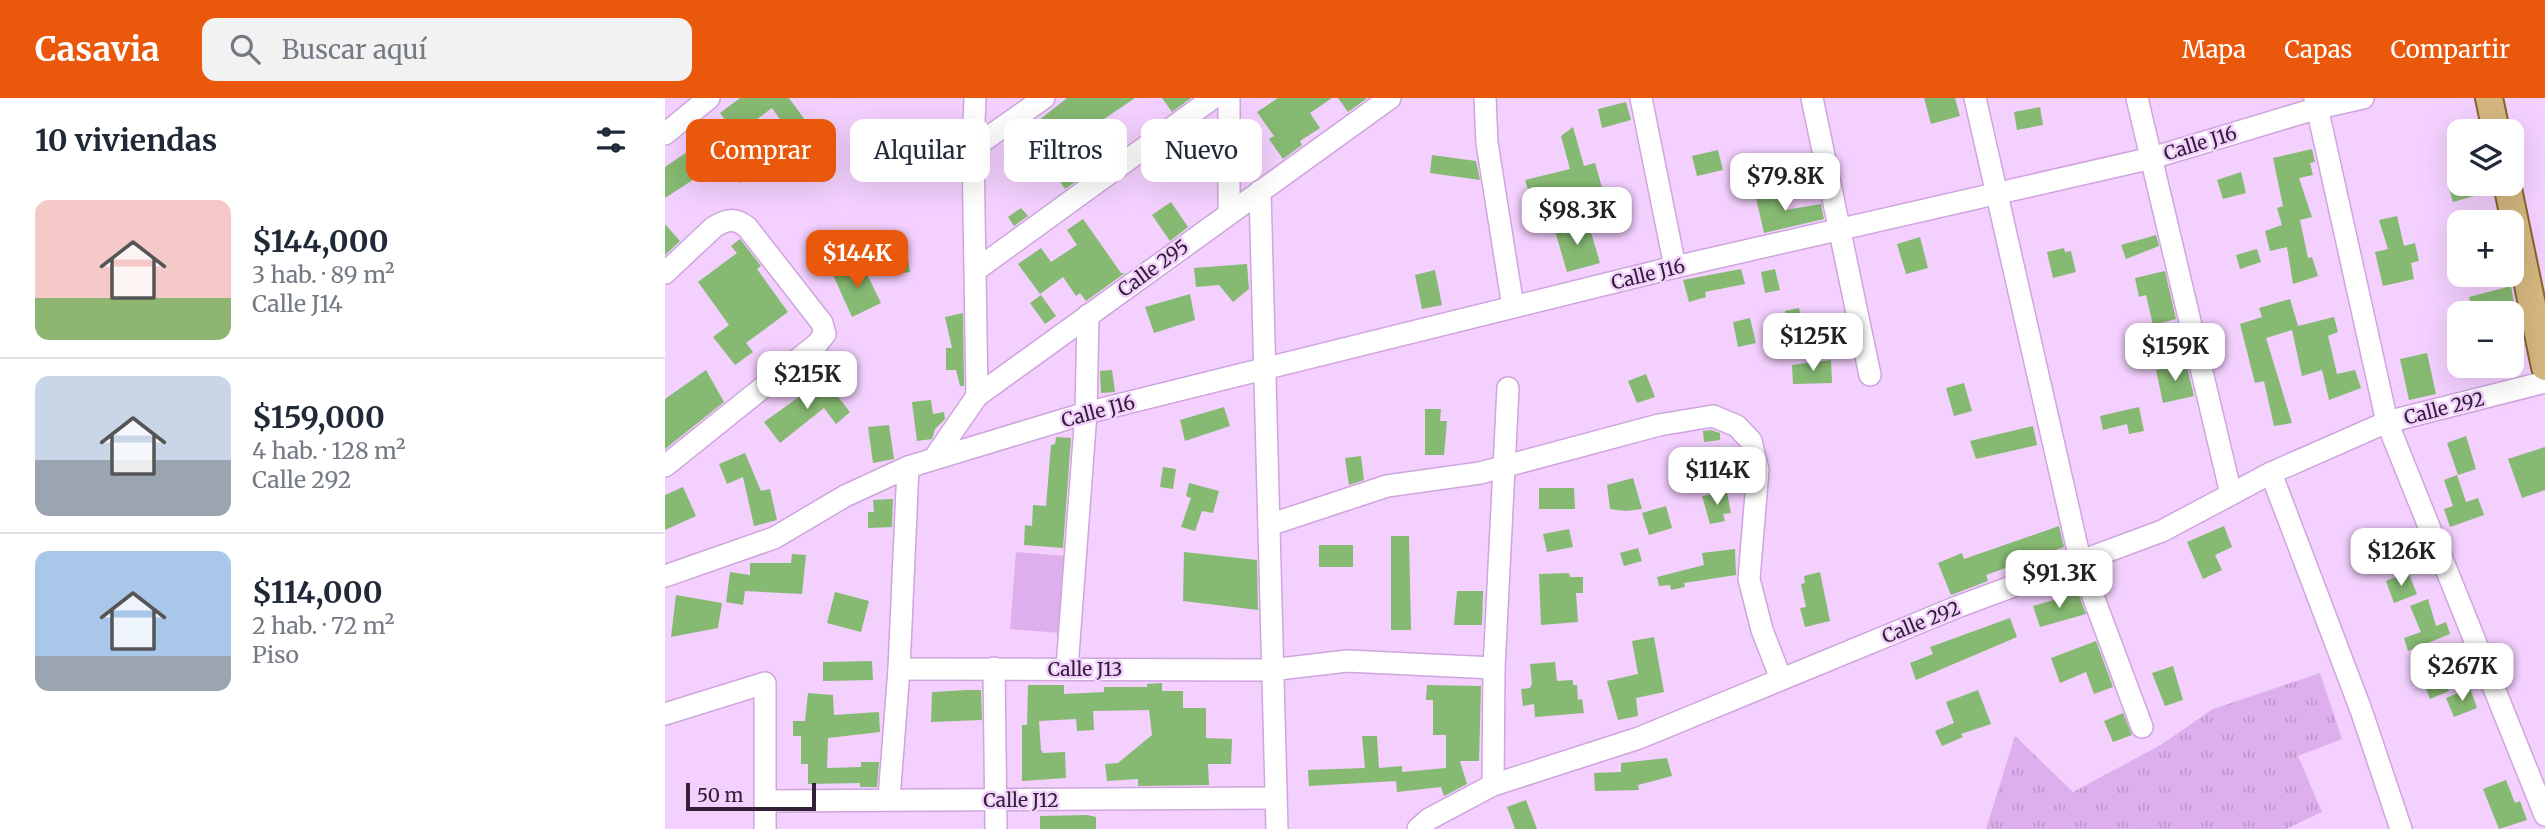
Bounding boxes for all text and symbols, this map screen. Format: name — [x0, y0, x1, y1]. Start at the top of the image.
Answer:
search box — [202, 18, 692, 81]
text: Casavia — [35, 29, 160, 70]
icon: search — [226, 30, 264, 68]
text: Buscar aquí — [282, 33, 427, 66]
text: Mapa — [2182, 34, 2246, 65]
text: Capas — [2284, 34, 2352, 65]
text: Compartir — [2390, 34, 2510, 65]
chip: Comprar — [686, 119, 836, 182]
chip: Alquilar — [850, 119, 990, 182]
chip: Filtros — [1004, 119, 1127, 182]
chip: Nuevo — [1141, 119, 1262, 182]
map controls — [2447, 119, 2524, 378]
button: layers — [2447, 119, 2524, 196]
text: 10 viviendas — [35, 121, 217, 159]
icon: filters — [592, 121, 630, 159]
street label: Calle J16 — [2161, 121, 2239, 165]
pin: $79.8K — [1728, 153, 1842, 213]
text: $79.8K — [1746, 161, 1824, 190]
pin: $98.3K — [1520, 188, 1634, 247]
text: $98.3K — [1538, 195, 1616, 224]
button: + — [2447, 210, 2524, 287]
text: $144,000 — [252, 222, 389, 260]
icon: home — [91, 228, 175, 312]
pin: $144K — [808, 230, 906, 290]
street label: Calle 295 — [1113, 234, 1193, 302]
text: $144K — [822, 238, 892, 267]
street label: Calle J16 — [1609, 253, 1687, 295]
text: 3 hab. · 89 m² — [252, 260, 395, 289]
text: Calle J14 — [252, 289, 343, 318]
button: − — [2447, 301, 2524, 378]
pin: $125K — [1764, 314, 1862, 373]
text: $125K — [1779, 321, 1847, 350]
pin: $159K — [2126, 324, 2224, 383]
text: $159K — [2141, 331, 2209, 360]
pin: $215K — [758, 352, 856, 411]
text: $215K — [773, 359, 841, 388]
street label: Calle 292 — [2401, 386, 2487, 430]
street label: Calle J16 — [1059, 390, 1137, 432]
text: $159,000 — [252, 398, 385, 436]
icon: home — [91, 404, 175, 488]
text: 4 hab. · 128 m² — [252, 436, 406, 465]
pin: $114K — [1668, 448, 1766, 507]
text: $114K — [1684, 455, 1750, 484]
text: Calle 292 — [252, 465, 351, 494]
pin: $126K — [2352, 528, 2450, 588]
text: $126K — [2367, 536, 2435, 565]
pin: $91.3K — [2002, 550, 2116, 610]
text: $91.3K — [2022, 558, 2096, 587]
text: $114,000 — [252, 573, 383, 611]
icon: home — [91, 579, 175, 663]
street label: Calle 292 — [1878, 596, 1964, 648]
text: 2 hab. · 72 m² — [252, 611, 394, 640]
text: Piso — [252, 640, 299, 669]
pin: $267K — [2413, 644, 2511, 703]
text: $267K — [2427, 651, 2497, 680]
street label: Calle J13 — [1048, 657, 1122, 681]
scale bar — [686, 780, 815, 812]
text: 50 m — [697, 783, 743, 807]
street label: Calle J12 — [983, 788, 1059, 812]

